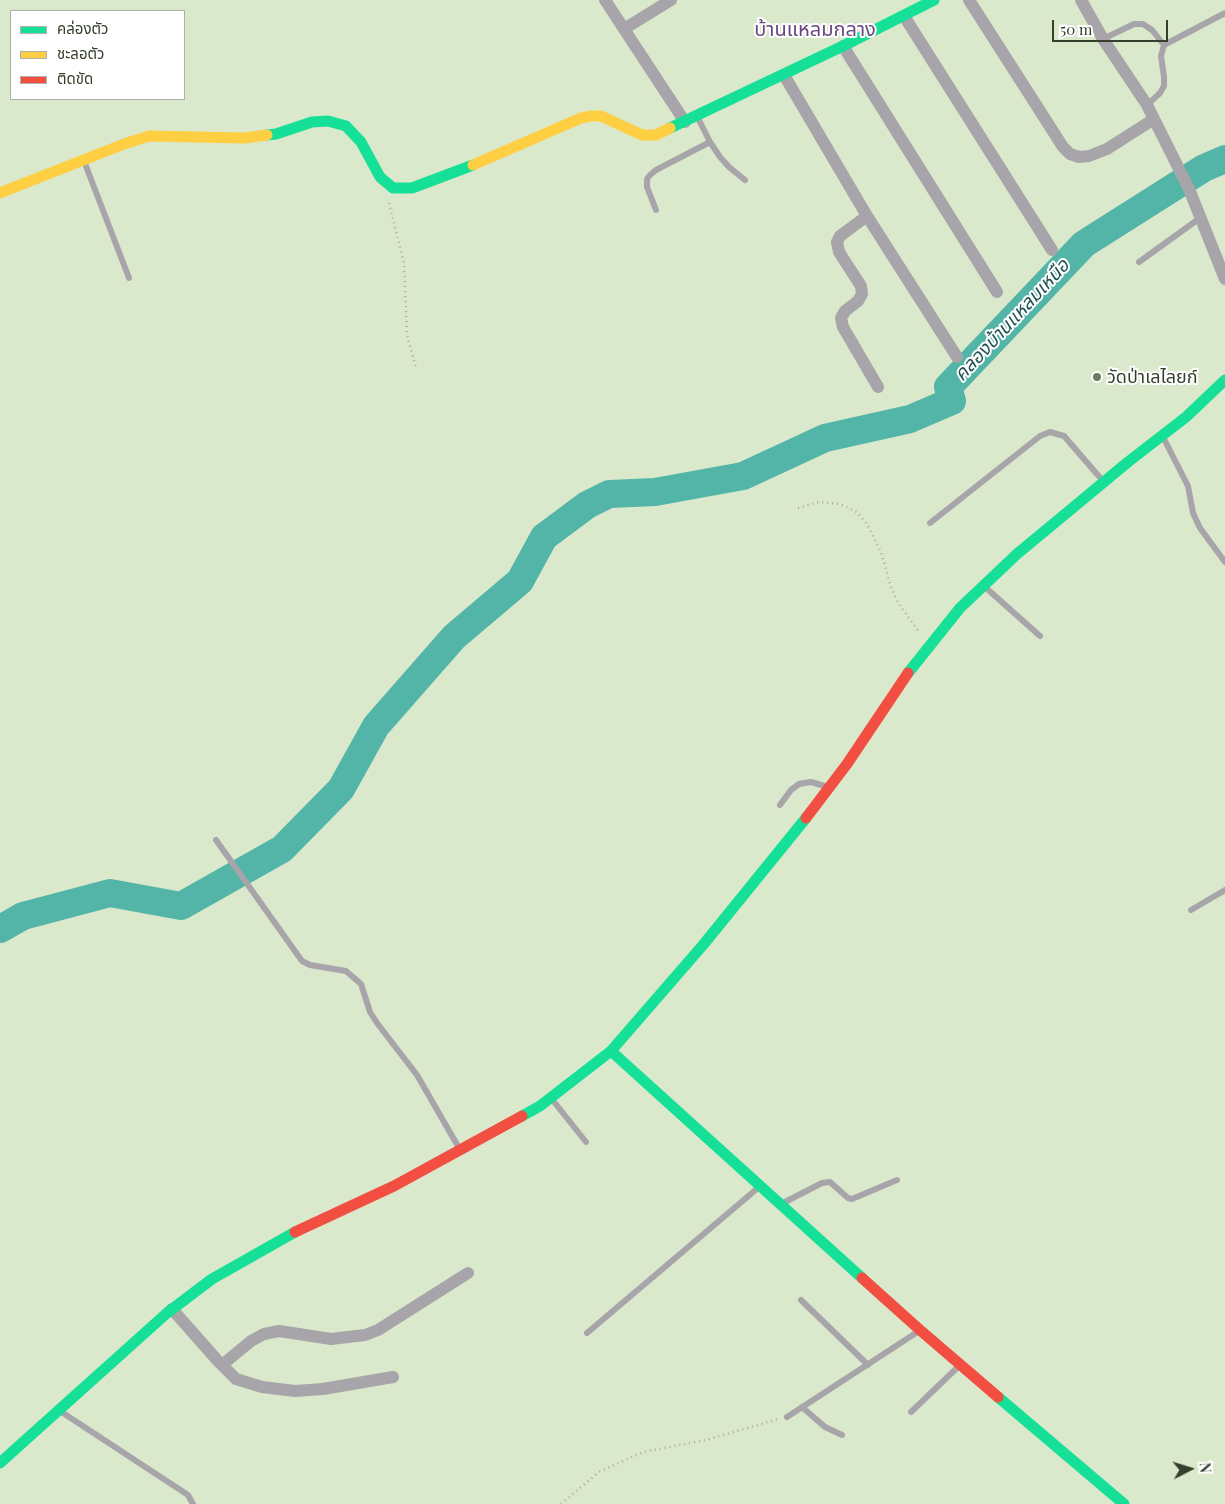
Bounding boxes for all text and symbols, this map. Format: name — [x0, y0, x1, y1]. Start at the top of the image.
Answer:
legend — [10, 10, 185, 100]
scale bar — [1055, 10, 1171, 42]
text: คล่องตัว — [57, 18, 108, 38]
district label: บ้านแหลมกลาง — [754, 18, 876, 42]
text: 50 m — [1060, 19, 1092, 39]
text: ชะลอตัว — [57, 43, 104, 63]
text: ติดขัด — [57, 68, 93, 88]
water label: คลองบ้านแหลมเหนือ — [950, 254, 1074, 386]
place label: วัดป่าเลไลยก์ — [1107, 366, 1198, 388]
marker: วัดป่าเลไลยก์ — [1091, 371, 1103, 383]
north arrow — [1165, 1444, 1215, 1494]
text: N — [1196, 1462, 1215, 1474]

